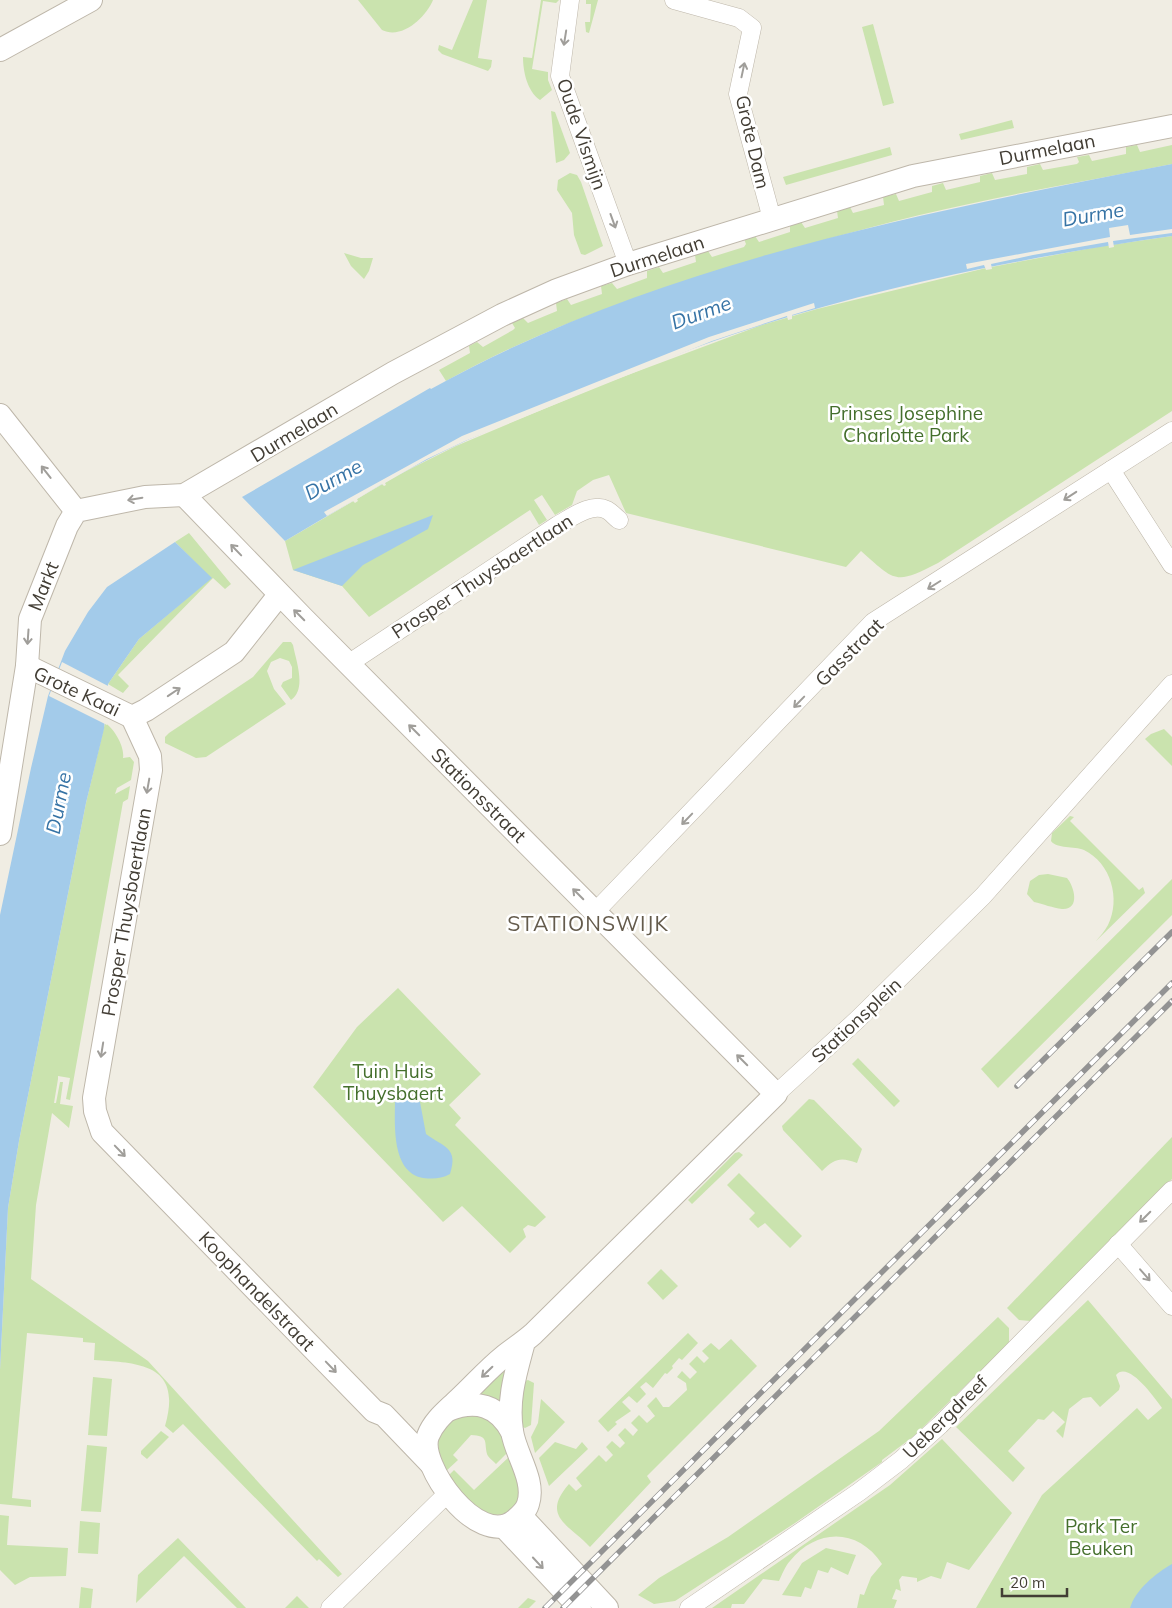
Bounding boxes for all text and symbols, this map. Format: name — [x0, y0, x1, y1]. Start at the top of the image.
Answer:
one-way arrow — [560, 30, 570, 46]
one-way arrow — [739, 63, 748, 79]
street label: Oude Vismijn — [552, 75, 612, 193]
street label: Grote Dam — [731, 93, 775, 191]
street label: Durmelaan — [997, 128, 1097, 170]
water label: Durme — [1060, 196, 1126, 232]
one-way arrow — [609, 212, 618, 228]
street label: Durmelaan — [607, 230, 707, 282]
water label: Durme — [668, 290, 735, 334]
street label: Durmelaan — [246, 397, 342, 467]
park label: Prinses Josephine Charlotte Park — [829, 401, 983, 447]
water label: Durme — [300, 453, 366, 505]
one-way arrow — [40, 466, 51, 479]
one-way arrow — [1063, 491, 1077, 501]
one-way arrow — [128, 495, 144, 504]
street label: Prosper Thuysbaertlaan — [387, 508, 577, 644]
one-way arrow — [230, 543, 242, 556]
street label: Markt — [22, 558, 64, 614]
one-way arrow — [927, 580, 941, 590]
one-way arrow — [293, 609, 305, 621]
street label: Gasstraat — [810, 613, 888, 691]
one-way arrow — [23, 629, 32, 645]
street label: Grote Kaai — [30, 661, 124, 721]
one-way arrow — [167, 687, 181, 697]
one-way arrow — [793, 696, 805, 708]
one-way arrow — [408, 724, 420, 736]
street label: Stationsstraat — [426, 742, 532, 848]
water label: Durme — [40, 770, 76, 836]
one-way arrow — [143, 778, 153, 794]
street label: Prosper Thuysbaertlaan — [96, 806, 156, 1018]
one-way arrow — [680, 813, 693, 825]
one-way arrow — [572, 888, 585, 900]
district label: STATIONSWIJK — [507, 910, 669, 936]
street label: Stationsplein — [806, 972, 906, 1068]
one-way arrow — [96, 1041, 106, 1057]
one-way arrow — [736, 1053, 748, 1066]
park label: Tuin Huis Thuysbaert — [343, 1059, 443, 1105]
one-way arrow — [114, 1145, 126, 1157]
one-way arrow — [1139, 1211, 1151, 1223]
street label: Koophandelstraat — [194, 1226, 320, 1356]
one-way arrow — [1139, 1268, 1150, 1281]
one-way arrow — [325, 1361, 337, 1374]
one-way arrow — [480, 1366, 493, 1378]
street label: Uebergdreef — [897, 1370, 993, 1464]
park label: Park Ter Beuken — [1065, 1514, 1137, 1560]
one-way arrow — [532, 1556, 543, 1569]
scale bar — [1002, 1566, 1067, 1598]
text: 20 m — [1010, 1573, 1045, 1592]

